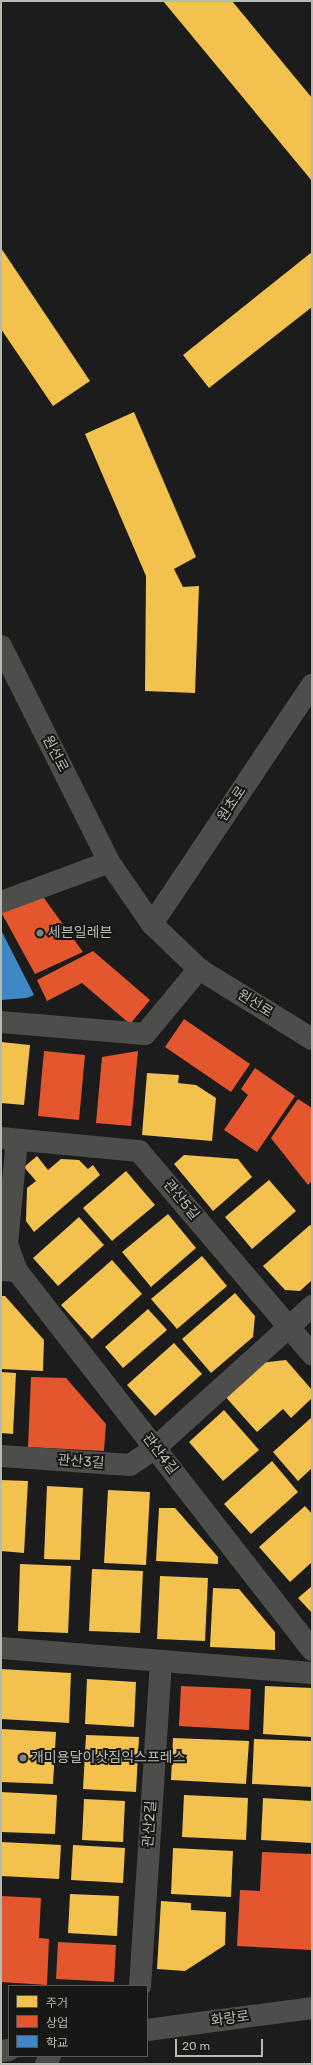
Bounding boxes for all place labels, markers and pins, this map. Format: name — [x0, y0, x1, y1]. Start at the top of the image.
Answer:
place label: 세븐일레븐 — [48, 925, 112, 941]
marker: 세븐일레븐 — [35, 928, 45, 938]
place label: 개미용달이삿짐익스프레스 — [31, 1750, 186, 1766]
marker: 개미용달이삿짐익스프레스 — [18, 1753, 28, 1763]

